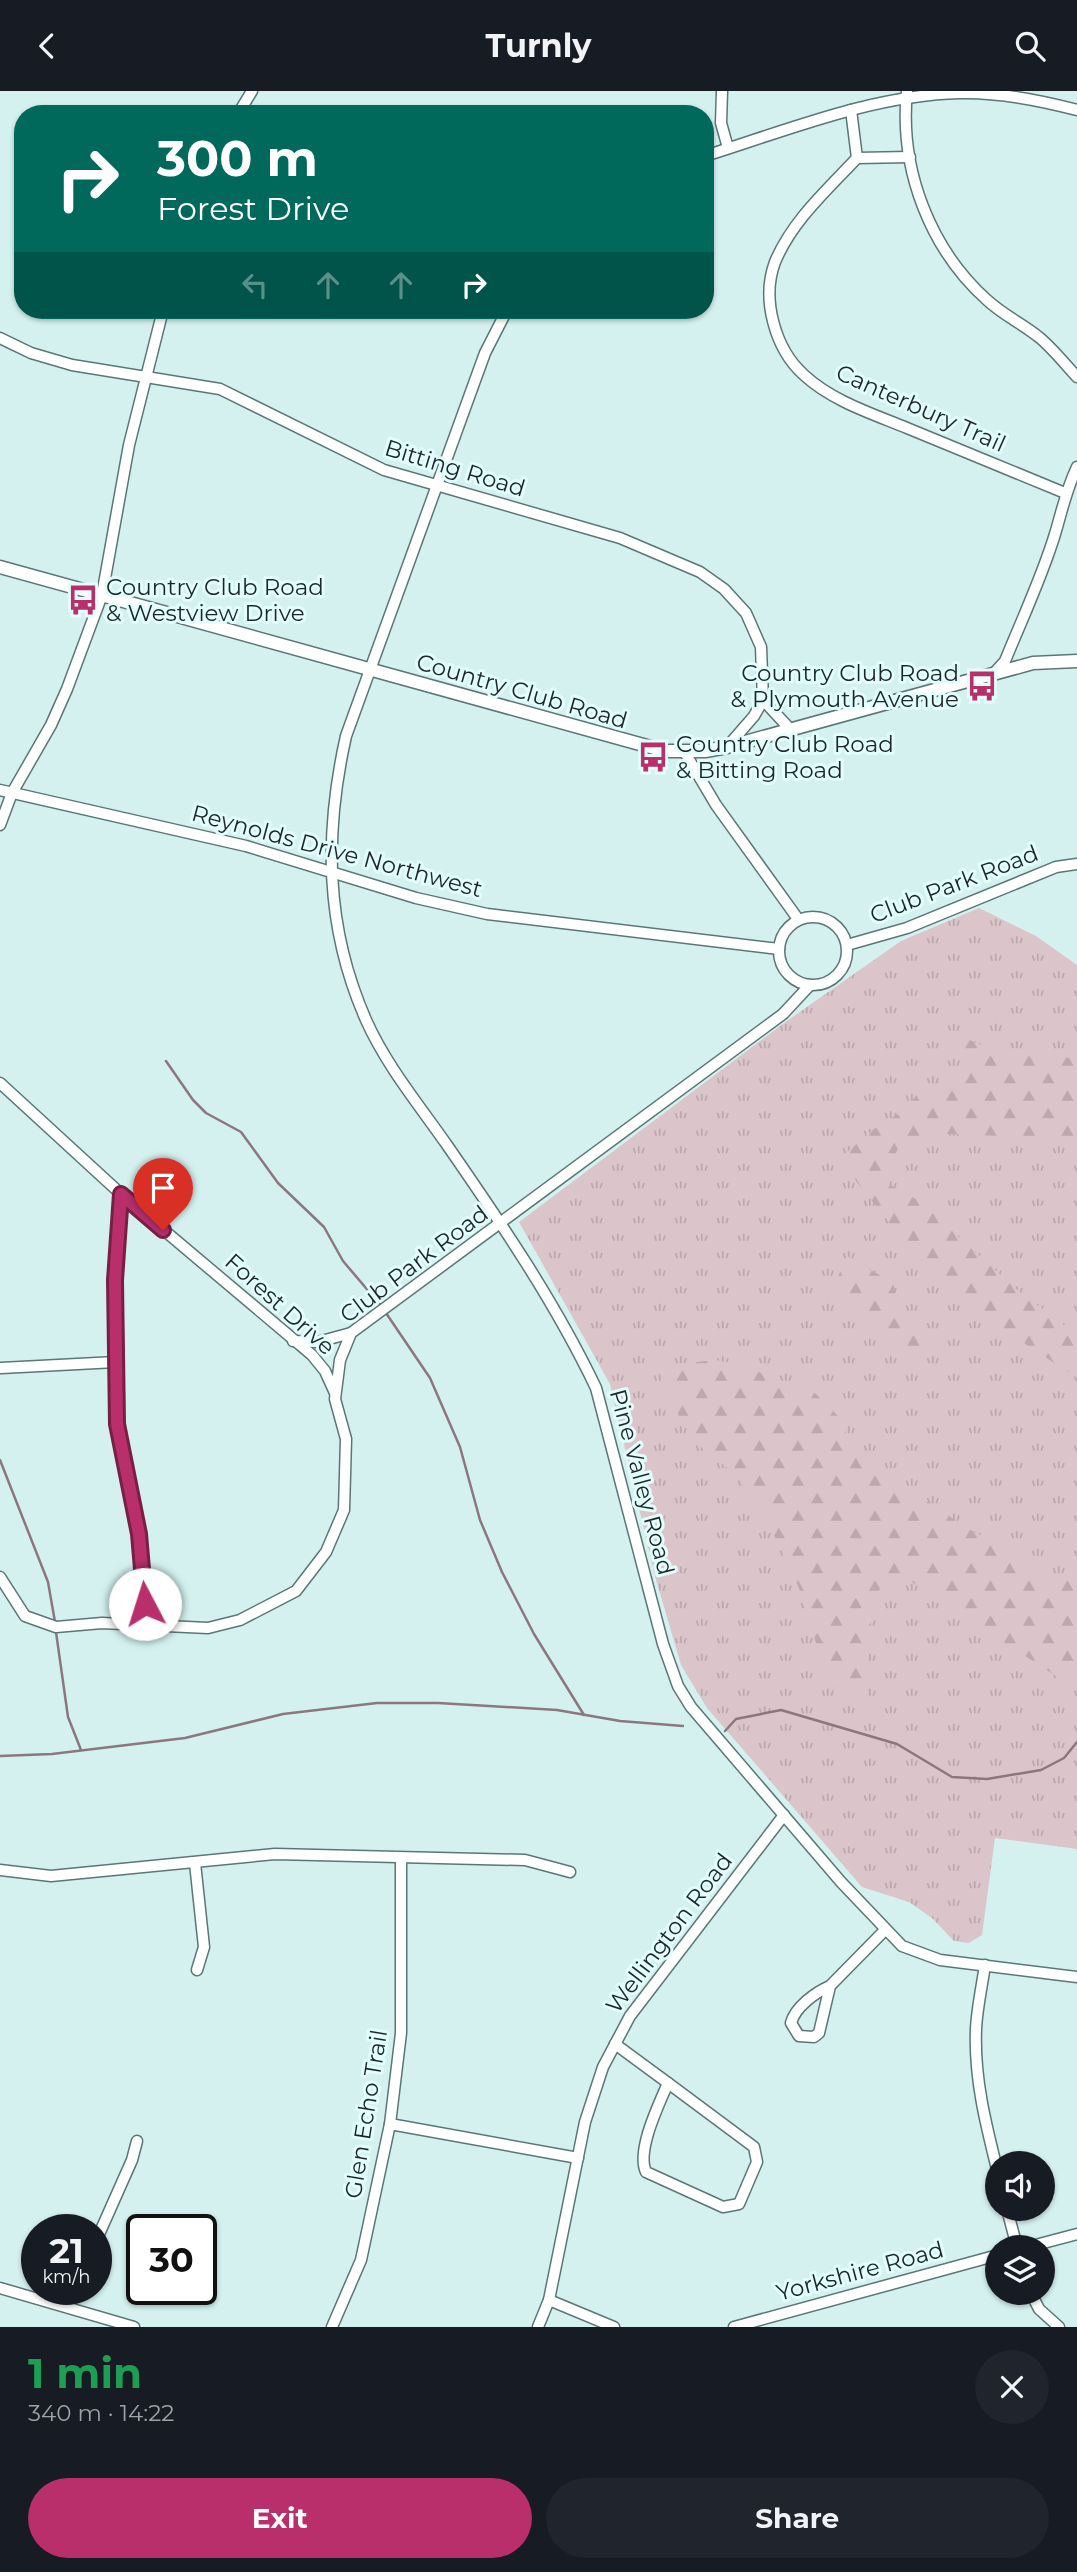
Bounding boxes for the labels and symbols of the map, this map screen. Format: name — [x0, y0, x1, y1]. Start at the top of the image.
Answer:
street label: Canterbury Trail — [832, 358, 1010, 458]
street label: Bitting Road — [381, 433, 529, 503]
place label: Country Club Road & Westview Drive — [106, 573, 324, 627]
bus stop icon: Country Club Road & Westview Drive — [66, 583, 100, 617]
street label: Country Club Road — [413, 648, 631, 734]
place label: Country Club Road & Plymouth Avenue — [731, 659, 959, 713]
bus stop icon: Country Club Road & Plymouth Avenue — [965, 669, 999, 703]
place label: Country Club Road & Bitting Road — [676, 730, 894, 784]
bus stop icon: Country Club Road & Bitting Road — [636, 740, 670, 774]
street label: Reynolds Drive Northwest — [189, 799, 485, 903]
street label: Club Park Road — [866, 839, 1042, 929]
pin — [133, 1158, 193, 1230]
street label: Club Park Road — [334, 1199, 494, 1329]
street label: Forest Drive — [219, 1247, 341, 1361]
street label: Pine Valley Road — [604, 1386, 680, 1578]
position arrow — [108, 1567, 182, 1641]
street label: Wellington Road — [600, 1847, 738, 2019]
street label: Glen Echo Trail — [339, 2028, 393, 2200]
speed limit sign: 30 — [126, 2214, 217, 2305]
street label: Yorkshire Road — [773, 2235, 947, 2307]

